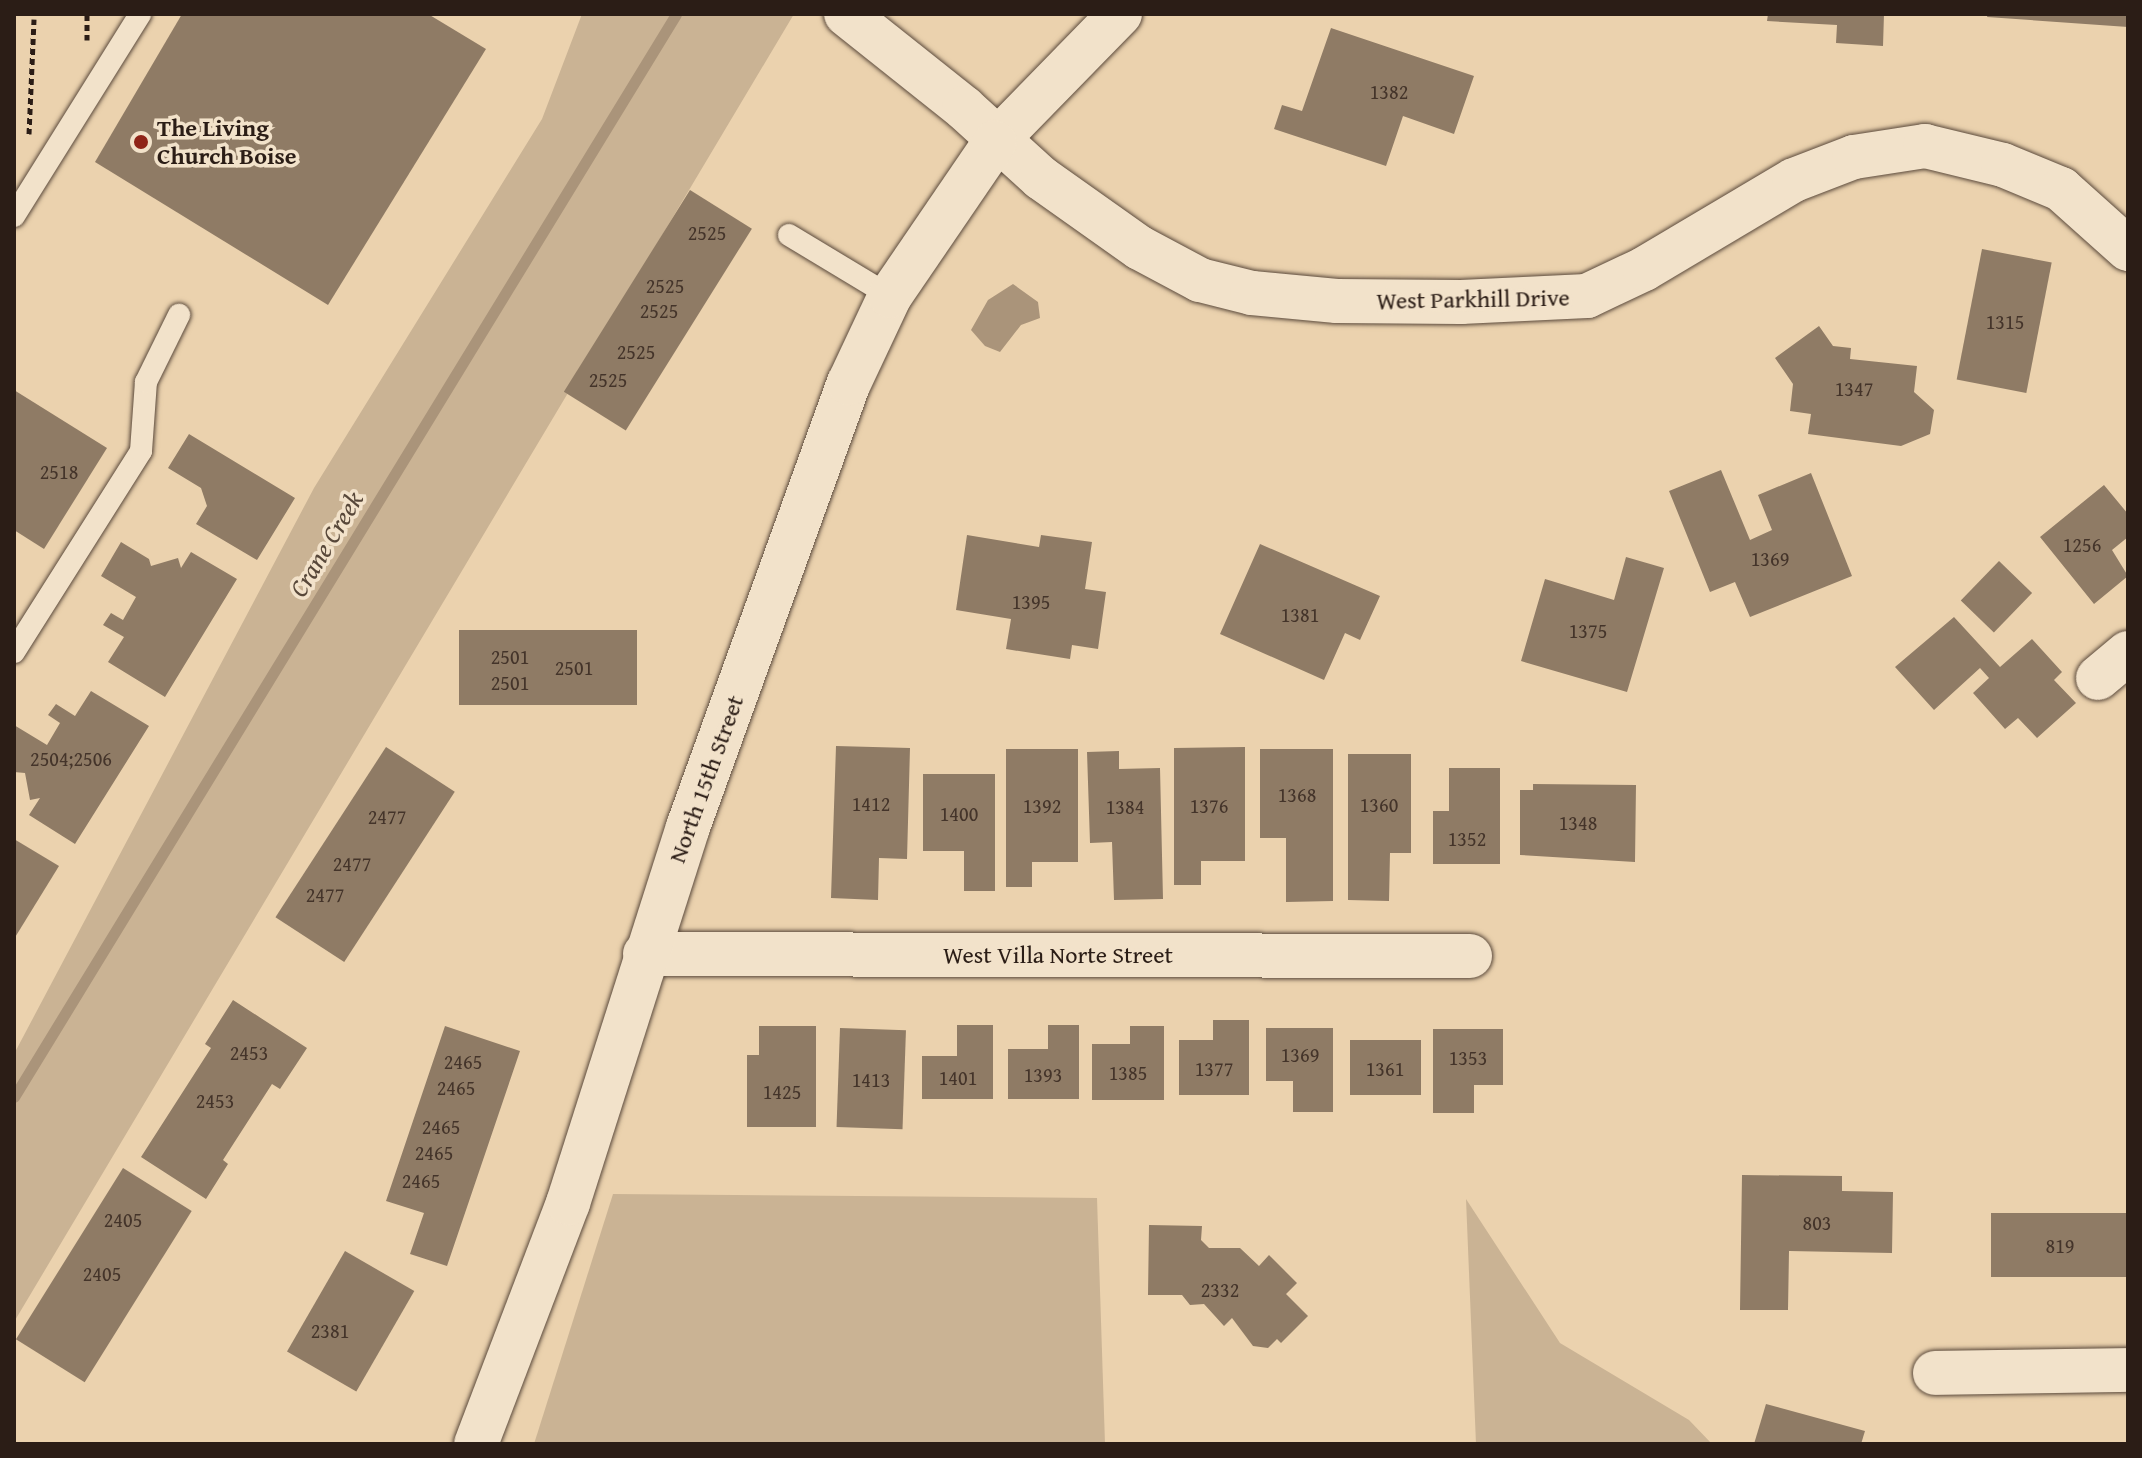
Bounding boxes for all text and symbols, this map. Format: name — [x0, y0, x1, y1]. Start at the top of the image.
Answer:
house number: 1382 — [1370, 79, 1408, 103]
place label: The Living Church Boise — [157, 114, 297, 170]
marker: The Living Church Boise — [132, 133, 150, 151]
house number: 2525 — [688, 220, 726, 244]
house number: 2525 — [646, 273, 684, 297]
street label: West Parkhill Drive — [1376, 283, 1570, 315]
house number: 2525 — [640, 298, 678, 322]
house number: 1315 — [1986, 309, 2024, 333]
house number: 2525 — [617, 339, 655, 363]
house number: 2525 — [589, 367, 627, 391]
house number: 1347 — [1835, 376, 1873, 400]
house number: 2518 — [40, 459, 78, 483]
water label: Crane Creek — [282, 486, 370, 602]
house number: 1256 — [2063, 532, 2101, 556]
house number: 1369 — [1751, 546, 1789, 570]
house number: 1395 — [1012, 589, 1050, 613]
house number: 1381 — [1281, 602, 1319, 626]
house number: 1375 — [1569, 618, 1607, 642]
house number: 2501 — [491, 644, 529, 668]
house number: 2501 — [555, 655, 593, 679]
house number: 2501 — [491, 670, 529, 694]
street label: North 15th Street — [662, 691, 750, 867]
house number: 2504;2506 — [30, 746, 112, 770]
house number: 1368 — [1278, 782, 1316, 806]
house number: 1412 — [852, 791, 890, 815]
house number: 1360 — [1360, 792, 1398, 816]
house number: 1392 — [1023, 793, 1061, 817]
house number: 1376 — [1190, 793, 1228, 817]
house number: 1384 — [1106, 794, 1144, 818]
house number: 1400 — [940, 801, 978, 825]
house number: 2477 — [368, 804, 406, 828]
house number: 1348 — [1559, 810, 1597, 834]
house number: 1352 — [1448, 826, 1486, 850]
house number: 2477 — [333, 851, 371, 875]
house number: 2477 — [306, 882, 344, 906]
street label: West Villa Norte Street — [943, 941, 1173, 969]
house number: 2453 — [230, 1040, 268, 1064]
house number: 1369 — [1281, 1042, 1319, 1066]
house number: 1353 — [1449, 1045, 1487, 1069]
house number: 2465 — [444, 1049, 482, 1073]
house number: 1377 — [1195, 1056, 1233, 1080]
house number: 1361 — [1366, 1056, 1404, 1080]
house number: 1385 — [1109, 1060, 1147, 1084]
house number: 1393 — [1024, 1062, 1062, 1086]
house number: 1401 — [939, 1065, 977, 1089]
house number: 1413 — [852, 1067, 890, 1091]
house number: 2465 — [437, 1075, 475, 1099]
house number: 1425 — [763, 1079, 801, 1103]
house number: 2453 — [196, 1088, 234, 1112]
house number: 2465 — [422, 1114, 460, 1138]
house number: 2465 — [415, 1140, 453, 1164]
house number: 2465 — [402, 1168, 440, 1192]
house number: 2405 — [104, 1207, 142, 1231]
house number: 803 — [1803, 1210, 1831, 1234]
house number: 819 — [2046, 1233, 2074, 1257]
house number: 2405 — [83, 1261, 121, 1285]
house number: 2332 — [1201, 1277, 1239, 1301]
house number: 2381 — [311, 1318, 349, 1342]

